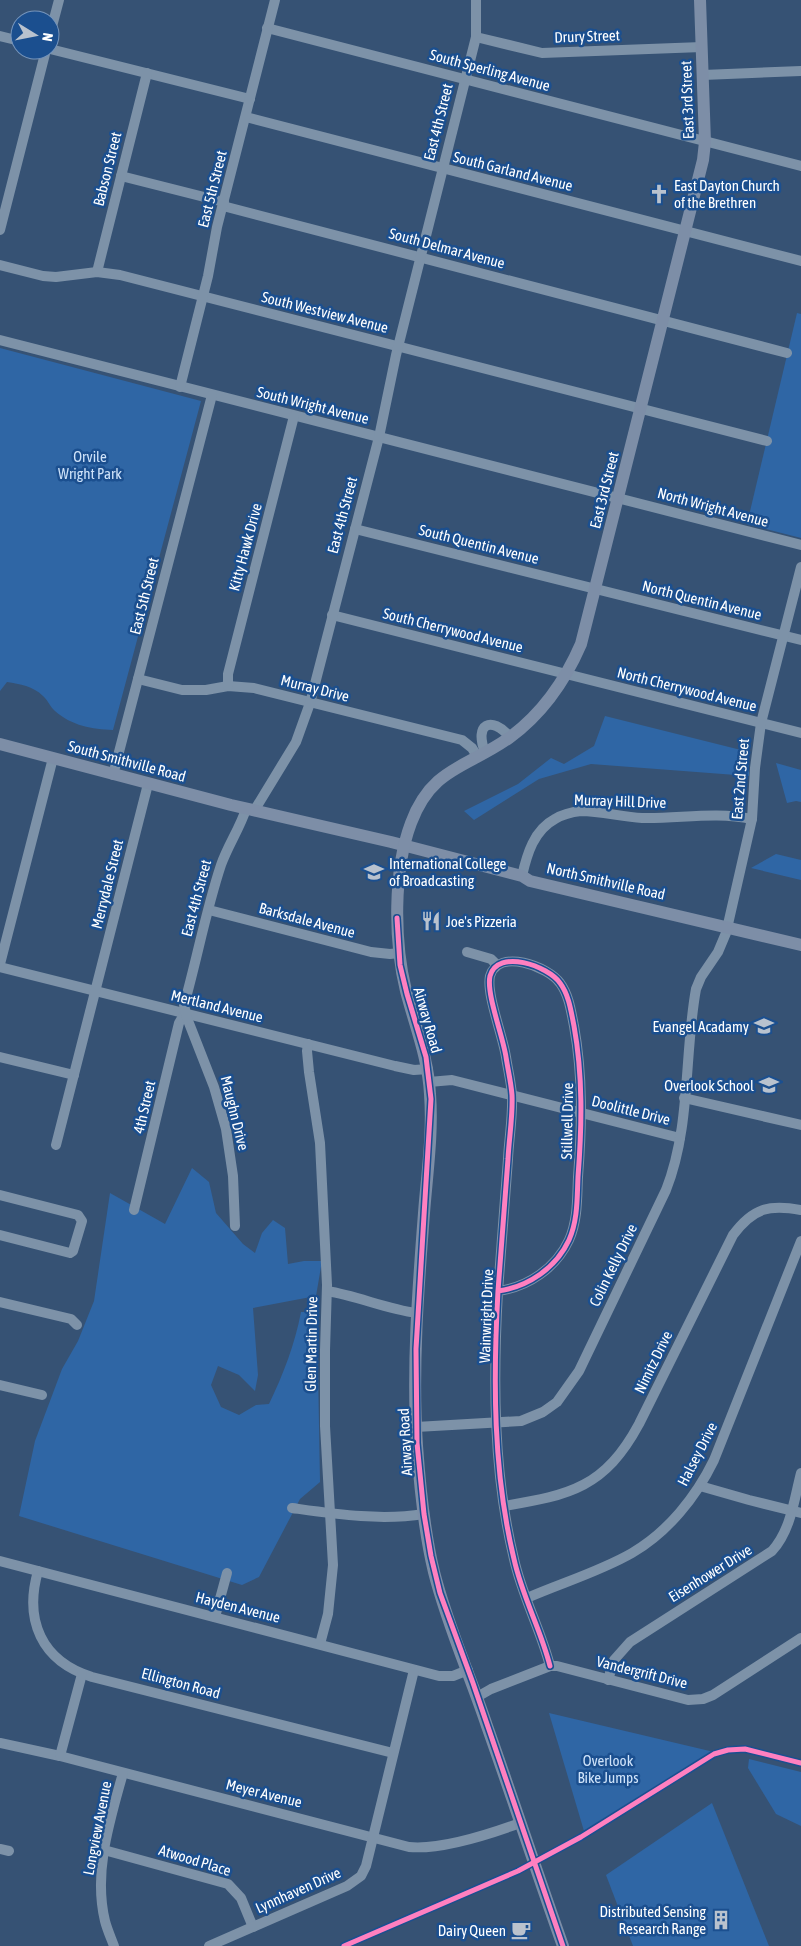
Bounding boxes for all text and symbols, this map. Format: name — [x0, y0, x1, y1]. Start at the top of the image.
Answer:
north arrow — [10, 10, 60, 60]
street label: Drury Street — [554, 26, 620, 46]
text: N — [39, 32, 56, 43]
street label: South Sperling Avenue — [428, 46, 552, 94]
street label: East 3rd Street — [677, 60, 697, 140]
street label: East 4th Street — [420, 82, 456, 162]
street label: Babson Street — [90, 130, 124, 208]
street label: South Garland Avenue — [452, 148, 575, 194]
street label: East 5th Street — [194, 149, 230, 229]
place label: East Dayton Church of the Brethren — [674, 177, 780, 211]
church icon: East Dayton Church of the Brethren — [648, 183, 670, 205]
street label: South Delmar Avenue — [387, 224, 507, 272]
street label: South Westview Avenue — [260, 288, 390, 336]
street label: South Wright Avenue — [255, 383, 371, 427]
park label: Orvile Wright Park — [58, 448, 122, 482]
street label: East 3rd Street — [586, 450, 622, 530]
street label: East 4th Street — [324, 475, 360, 555]
street label: North Wright Avenue — [656, 484, 771, 530]
street label: Kitty Hawk Drive — [225, 501, 265, 593]
street label: South Quentin Avenue — [417, 521, 541, 567]
street label: East 5th Street — [126, 556, 162, 636]
street label: North Quentin Avenue — [640, 577, 764, 623]
street label: South Cherrywood Avenue — [381, 604, 525, 656]
street label: North Cherrywood Avenue — [615, 663, 759, 715]
street label: Murray Drive — [279, 671, 351, 705]
street label: South Smithville Road — [66, 737, 188, 785]
street label: East 2nd Street — [728, 738, 752, 820]
street label: Murray Hill Drive — [574, 791, 667, 811]
street label: Merrydale Street — [88, 838, 126, 930]
place label: International College of Broadcasting — [389, 855, 506, 889]
street label: East 4th Street — [178, 858, 214, 938]
street label: North Smithville Road — [545, 859, 667, 903]
school or university icon: International College of Broadcasting — [363, 861, 385, 883]
street label: Barksdale Avenue — [257, 899, 357, 941]
restaurant icon: Joe's Pizzeria — [420, 910, 442, 932]
place label: Joe's Pizzeria — [446, 913, 517, 930]
street label: Airway Road — [410, 985, 446, 1055]
street label: Mertland Avenue — [169, 986, 265, 1026]
school or university icon: Evangel Acadamy — [753, 1015, 775, 1037]
place label: Evangel Acadamy — [652, 1018, 749, 1035]
street label: Maughn Drive — [218, 1074, 253, 1152]
school or university icon: Overlook School — [758, 1074, 780, 1096]
place label: Overlook School — [664, 1077, 754, 1094]
street label: 4th Street — [130, 1079, 158, 1135]
street label: Stillwell Drive — [558, 1082, 576, 1159]
street label: Doolittle Drive — [590, 1092, 672, 1128]
street label: Colin Kelly Drive — [586, 1221, 640, 1309]
street label: Wainwright Drive — [476, 1268, 496, 1363]
street label: Glen Martin Drive — [302, 1296, 320, 1392]
street label: Nimitz Drive — [631, 1328, 676, 1396]
street label: Airway Road — [395, 1408, 415, 1476]
street label: Halsey Drive — [674, 1419, 720, 1489]
street label: Eisenhower Drive — [665, 1541, 755, 1605]
street label: Hayden Avenue — [194, 1588, 282, 1626]
street label: Vandergrift Drive — [595, 1653, 689, 1692]
street label: Ellington Road — [140, 1664, 222, 1702]
park label: Overlook Bike Jumps — [578, 1752, 638, 1786]
street label: Meyer Avenue — [224, 1775, 304, 1811]
street label: Longview Avenue — [80, 1779, 114, 1876]
street label: Atwood Place — [157, 1841, 233, 1879]
street label: Lynnhaven Drive — [253, 1864, 343, 1916]
place label: Distributed Sensing Research Range — [599, 1903, 707, 1937]
building icon: Distributed Sensing Research Range — [710, 1909, 732, 1931]
cafe icon: Dairy Queen — [510, 1919, 532, 1941]
place label: Dairy Queen — [438, 1922, 506, 1939]

